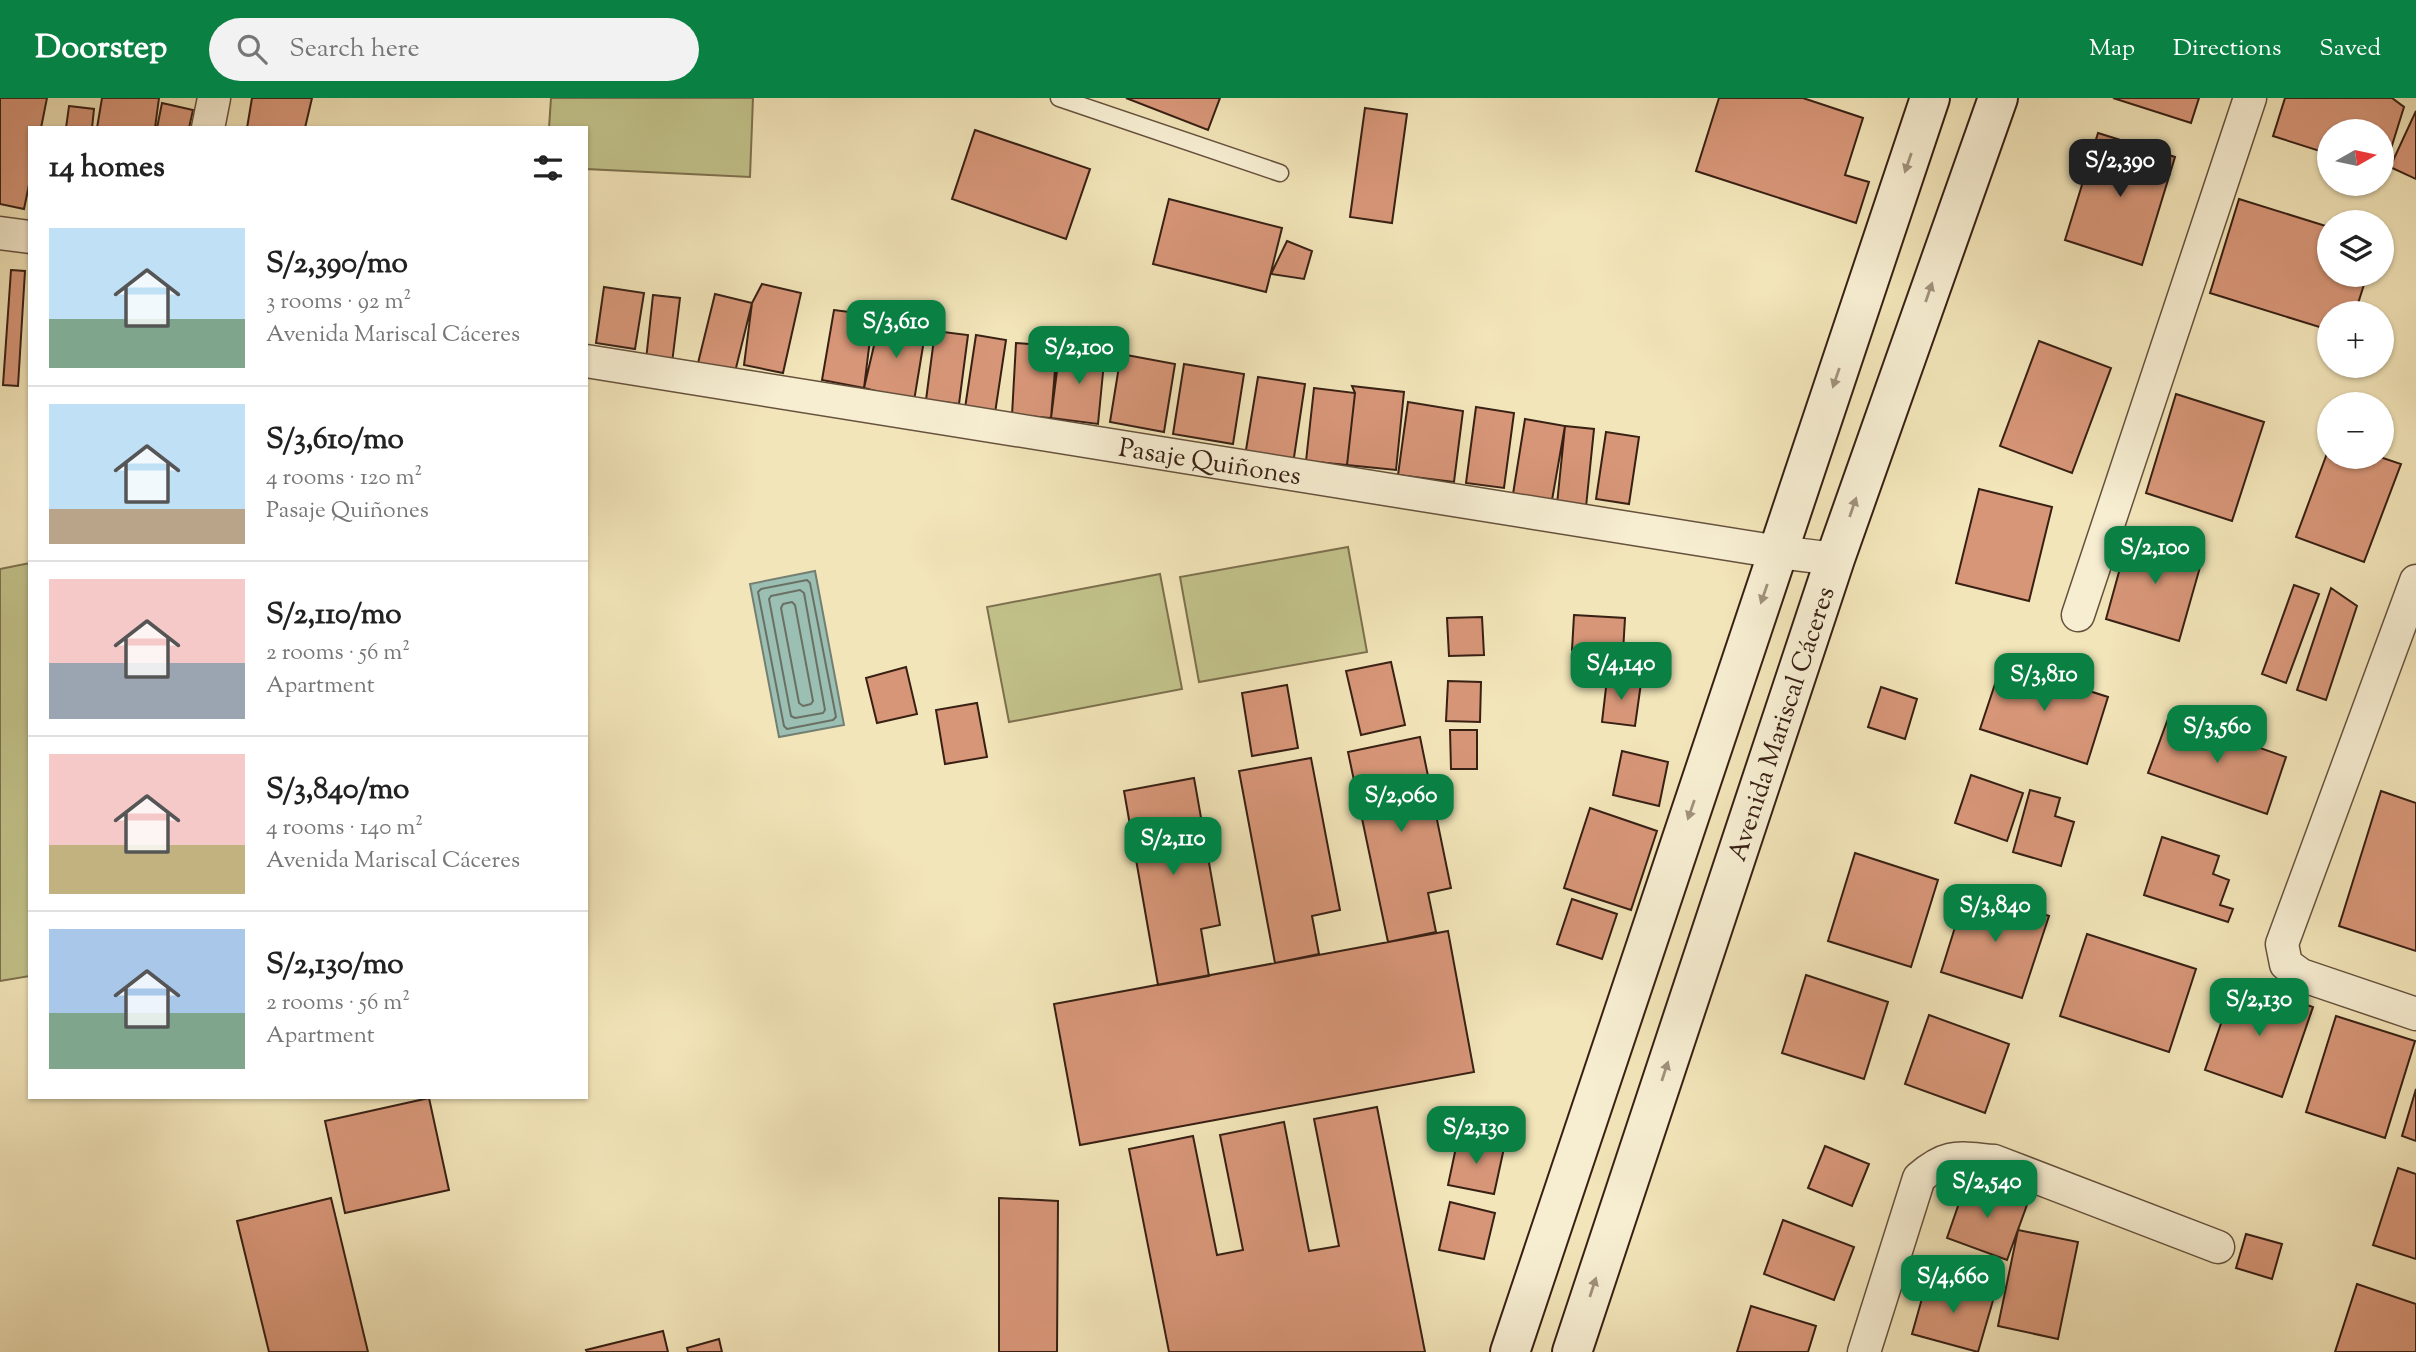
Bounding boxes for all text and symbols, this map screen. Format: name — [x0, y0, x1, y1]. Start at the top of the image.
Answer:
search box — [209, 18, 699, 81]
text: Doorstep — [35, 25, 167, 73]
icon: search — [233, 30, 271, 68]
text: Search here — [289, 31, 420, 68]
text: Map — [2089, 32, 2135, 66]
text: Directions — [2173, 32, 2281, 66]
text: Saved — [2319, 32, 2381, 66]
north arrow — [2317, 119, 2394, 196]
map controls — [2317, 119, 2394, 469]
pin: S/2,390 — [2055, 140, 2185, 199]
text: S/2,390 — [2085, 145, 2155, 178]
text: 14 homes — [49, 147, 165, 190]
icon: filters — [529, 149, 567, 187]
one-way arrow — [1902, 152, 1913, 173]
button: layers — [2317, 210, 2394, 287]
text: S/2,390/mo — [266, 243, 408, 286]
icon: home — [105, 256, 189, 340]
one-way arrow — [1924, 282, 1935, 303]
text: 3 rooms · 92 m² — [266, 286, 411, 319]
pin: S/3,610 — [831, 300, 961, 360]
button: + — [2317, 301, 2394, 378]
text: S/3,610 — [863, 306, 929, 339]
text: Avenida Mariscal Cáceres — [266, 319, 520, 352]
pin: S/2,100 — [1014, 327, 1144, 386]
text: S/2,100 — [1044, 332, 1114, 365]
one-way arrow — [1830, 368, 1841, 389]
button: − — [2317, 392, 2394, 469]
text: S/3,610/mo — [266, 419, 404, 462]
street label: Pasaje Quiñones — [1116, 431, 1303, 496]
icon: home — [105, 432, 189, 516]
text: 4 rooms · 120 m² — [266, 462, 422, 495]
text: Pasaje Quiñones — [266, 495, 429, 528]
one-way arrow — [1848, 496, 1859, 517]
pin: S/2,100 — [2090, 526, 2220, 586]
text: S/2,100 — [2120, 532, 2190, 565]
street label: Avenida Mariscal Cáceres — [1720, 582, 1846, 867]
one-way arrow — [1758, 584, 1769, 605]
text: S/2,110/mo — [266, 594, 402, 637]
icon: home — [105, 607, 189, 691]
text: 2 rooms · 56 m² — [266, 637, 410, 670]
pin: S/4,140 — [1556, 642, 1686, 702]
text: S/4,140 — [1587, 648, 1655, 681]
pin: S/3,810 — [1979, 654, 2109, 713]
text: S/3,810 — [2010, 659, 2078, 692]
text: Apartment — [266, 670, 375, 703]
pin: S/3,560 — [2152, 706, 2282, 765]
text: S/3,560 — [2183, 711, 2251, 744]
text: S/3,840/mo — [266, 769, 409, 812]
pin: S/2,060 — [1336, 774, 1466, 834]
text: S/2,060 — [1365, 780, 1437, 813]
icon: home — [105, 782, 189, 866]
one-way arrow — [1686, 799, 1696, 820]
text: 4 rooms · 140 m² — [266, 812, 423, 845]
pin: S/2,110 — [1108, 818, 1238, 877]
text: S/2,110 — [1140, 823, 1206, 856]
text: Avenida Mariscal Cáceres — [266, 845, 520, 878]
pin: S/3,840 — [1930, 884, 2060, 944]
text: S/3,840 — [1959, 890, 2031, 923]
text: S/2,130/mo — [266, 944, 404, 987]
icon: home — [105, 957, 189, 1041]
pin: S/2,130 — [2194, 978, 2324, 1038]
text: S/2,130 — [2226, 984, 2292, 1017]
text: 2 rooms · 56 m² — [266, 987, 410, 1020]
text: Apartment — [266, 1020, 375, 1053]
one-way arrow — [1660, 1061, 1671, 1082]
pin: S/2,130 — [1411, 1107, 1541, 1166]
text: S/2,130 — [1443, 1112, 1509, 1145]
pin: S/2,540 — [1922, 1160, 2052, 1220]
text: S/2,540 — [1952, 1166, 2022, 1199]
pin: S/4,660 — [1888, 1256, 2018, 1315]
text: S/4,660 — [1917, 1261, 1989, 1294]
one-way arrow — [1588, 1277, 1599, 1298]

